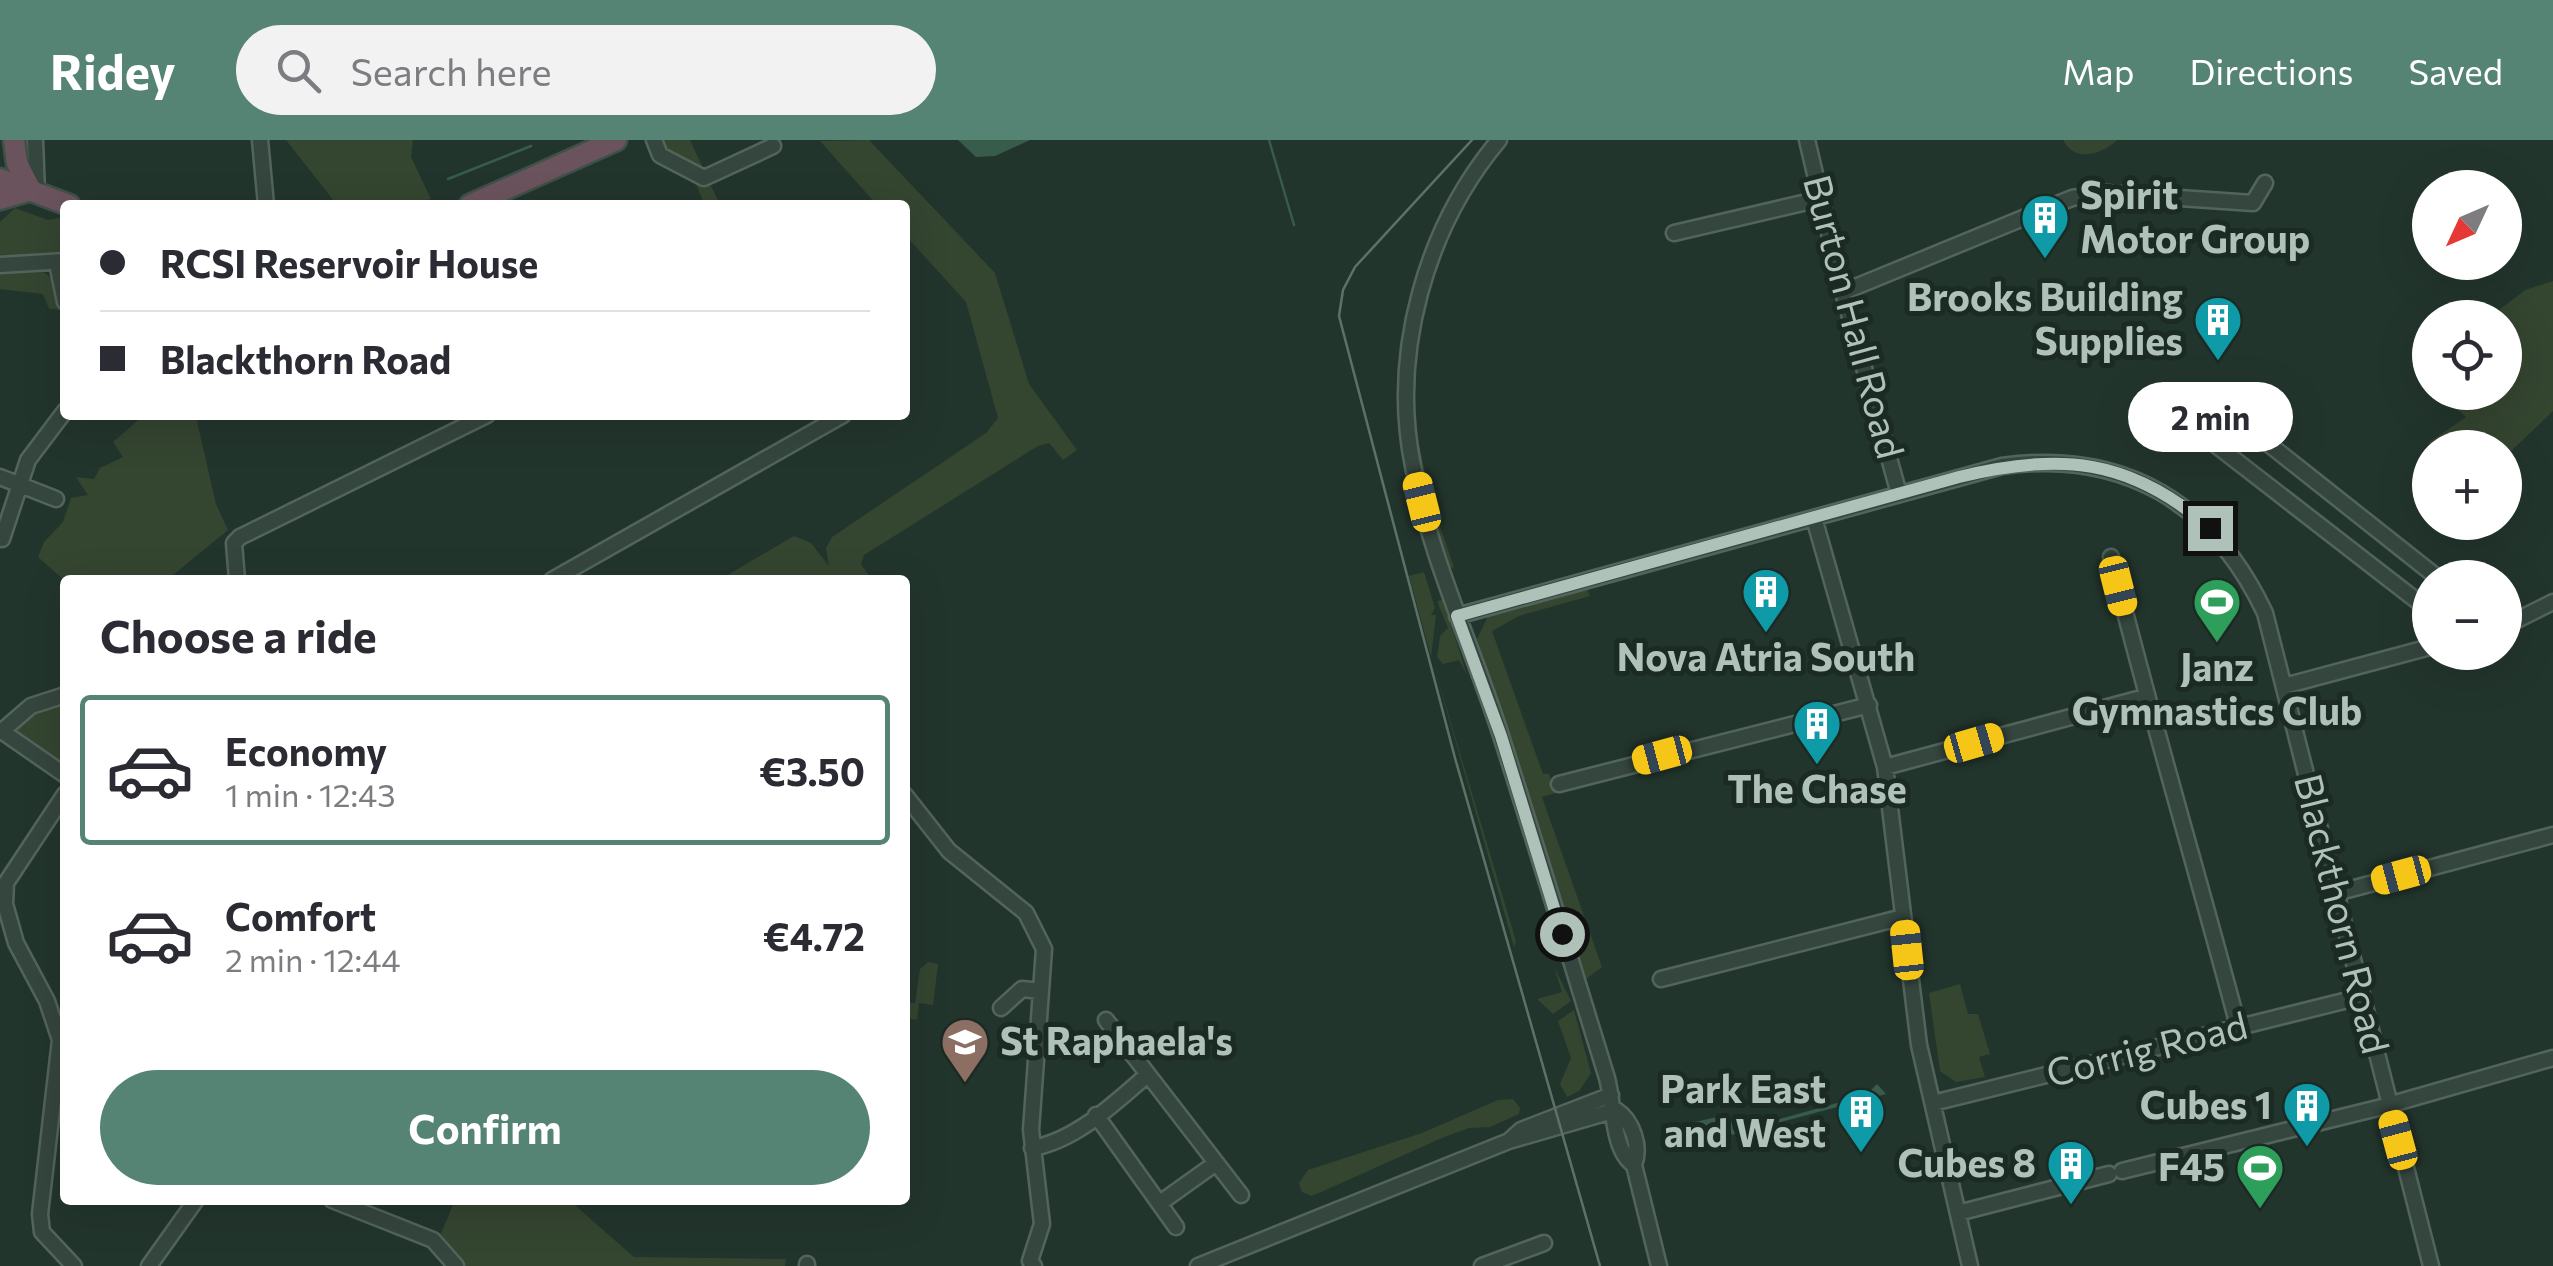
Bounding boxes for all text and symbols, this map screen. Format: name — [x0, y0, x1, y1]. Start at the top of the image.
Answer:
search box — [236, 25, 936, 115]
text: Ridey — [50, 41, 176, 100]
icon: search — [271, 43, 326, 98]
text: Search here — [351, 47, 551, 94]
text: Map — [2062, 49, 2134, 92]
text: Directions — [2189, 49, 2354, 92]
text: Saved — [2409, 49, 2503, 92]
street label: Burton Hall Road — [1795, 169, 1916, 463]
place label: Spirit Motor Group — [2080, 170, 2310, 261]
north arrow — [2412, 170, 2522, 280]
map controls — [2412, 170, 2522, 670]
building icon: Spirit Motor Group — [2019, 192, 2071, 260]
text: RCSI Reservoir House — [160, 239, 538, 286]
place label: Brooks Building Supplies — [1907, 272, 2183, 363]
building icon: Brooks Building Supplies — [2192, 294, 2244, 362]
button: locate — [2412, 300, 2522, 410]
text: Blackthorn Road — [160, 335, 451, 382]
callout: 2 min — [2128, 383, 2292, 453]
text: 2 min — [2171, 397, 2250, 437]
button: + — [2412, 430, 2522, 540]
car — [1400, 469, 1444, 535]
route end — [2188, 506, 2233, 551]
car — [2096, 553, 2140, 619]
button: − — [2412, 560, 2522, 670]
building icon: Nova Atria South — [1740, 566, 1792, 634]
sports icon: Janz Gymnastics Club — [2191, 576, 2243, 644]
text: Choose a ride — [100, 607, 377, 662]
place label: Nova Atria South — [1617, 632, 1915, 679]
place label: Janz Gymnastics Club — [2072, 642, 2362, 733]
building icon: The Chase — [1791, 698, 1843, 766]
car — [1941, 720, 2007, 766]
icon: car — [105, 725, 195, 815]
text: Economy — [225, 727, 387, 774]
car — [1629, 733, 1695, 777]
text: €3.50 — [759, 747, 865, 794]
place label: The Chase — [1727, 764, 1907, 811]
street label: Blackthorn Road — [2286, 769, 2401, 1058]
text: 1 min · 12:43 — [225, 774, 396, 814]
car — [2368, 853, 2434, 897]
icon: car — [105, 890, 195, 980]
text: Comfort — [225, 892, 376, 939]
text: €4.72 — [763, 912, 865, 959]
route start — [1540, 912, 1585, 957]
car — [1889, 919, 1925, 981]
text: 2 min · 12:44 — [225, 939, 401, 979]
street label: Corrig Road — [2041, 1000, 2252, 1095]
school or university icon: St Raphaela's — [939, 1016, 991, 1084]
place label: St Raphaela's — [1000, 1016, 1233, 1063]
place label: Park East and West — [1660, 1064, 1826, 1155]
button: Confirm — [100, 1070, 870, 1185]
place label: Cubes 1 — [2140, 1080, 2272, 1127]
building icon: Cubes 1 — [2281, 1080, 2333, 1148]
building icon: Park East and West — [1835, 1086, 1887, 1154]
car — [2376, 1107, 2420, 1173]
place label: Cubes 8 — [1897, 1138, 2036, 1185]
building icon: Cubes 8 — [2045, 1138, 2097, 1206]
place label: F45 — [2158, 1142, 2225, 1189]
sports icon: F45 — [2234, 1142, 2286, 1210]

